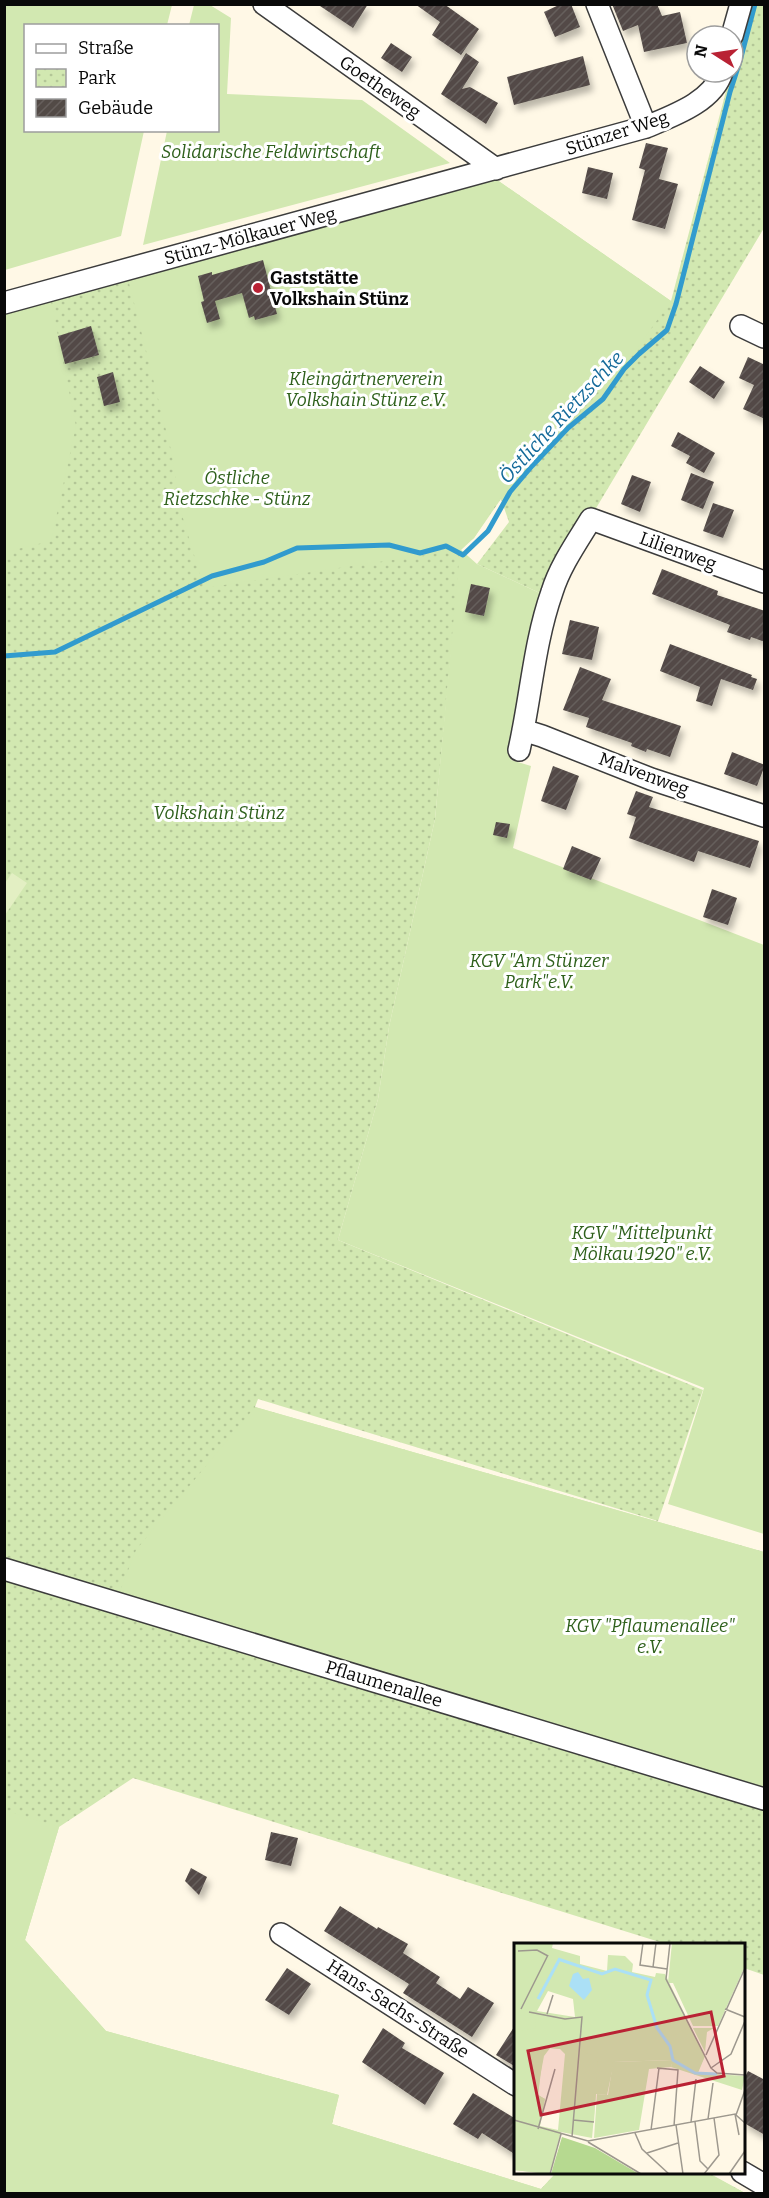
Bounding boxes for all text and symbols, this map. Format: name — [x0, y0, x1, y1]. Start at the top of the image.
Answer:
legend — [24, 24, 219, 132]
north arrow — [685, 24, 745, 84]
text: Straße — [78, 37, 134, 59]
text: N — [690, 43, 711, 59]
street label: Goetheweg — [335, 51, 425, 123]
text: Park — [78, 67, 117, 89]
text: Gebäude — [78, 97, 153, 119]
street label: Stünzer Weg — [563, 106, 671, 160]
park label: Solidarische Feldwirtschaft — [161, 141, 382, 163]
street label: Stünz-Mölkauer Weg — [162, 202, 338, 270]
place label: Gaststätte Volkshain Stünz — [270, 267, 409, 310]
marker: Gaststätte Volkshain Stünz — [251, 281, 265, 295]
water label: Östliche Rietzschke — [494, 346, 628, 488]
park label: Kleingärtnerverein Volkshain Stünz e.V. — [286, 368, 446, 411]
park label: Östliche Rietzschke - Stünz — [164, 467, 311, 510]
street label: Lilienweg — [636, 527, 720, 575]
street label: Malvenweg — [596, 748, 692, 800]
park label: Volkshain Stünz — [153, 802, 285, 824]
park label: KGV "Am Stünzer Park"e.V. — [470, 950, 609, 993]
park label: KGV "Mittelpunkt Mölkau 1920" e.V. — [571, 1222, 713, 1265]
park label: KGV "Pflaumenallee" e.V. — [565, 1615, 735, 1658]
street label: Pflaumenallee — [323, 1656, 445, 1712]
inset map — [514, 1943, 745, 2174]
street label: Hans-Sachs-Straße — [323, 1955, 473, 2063]

